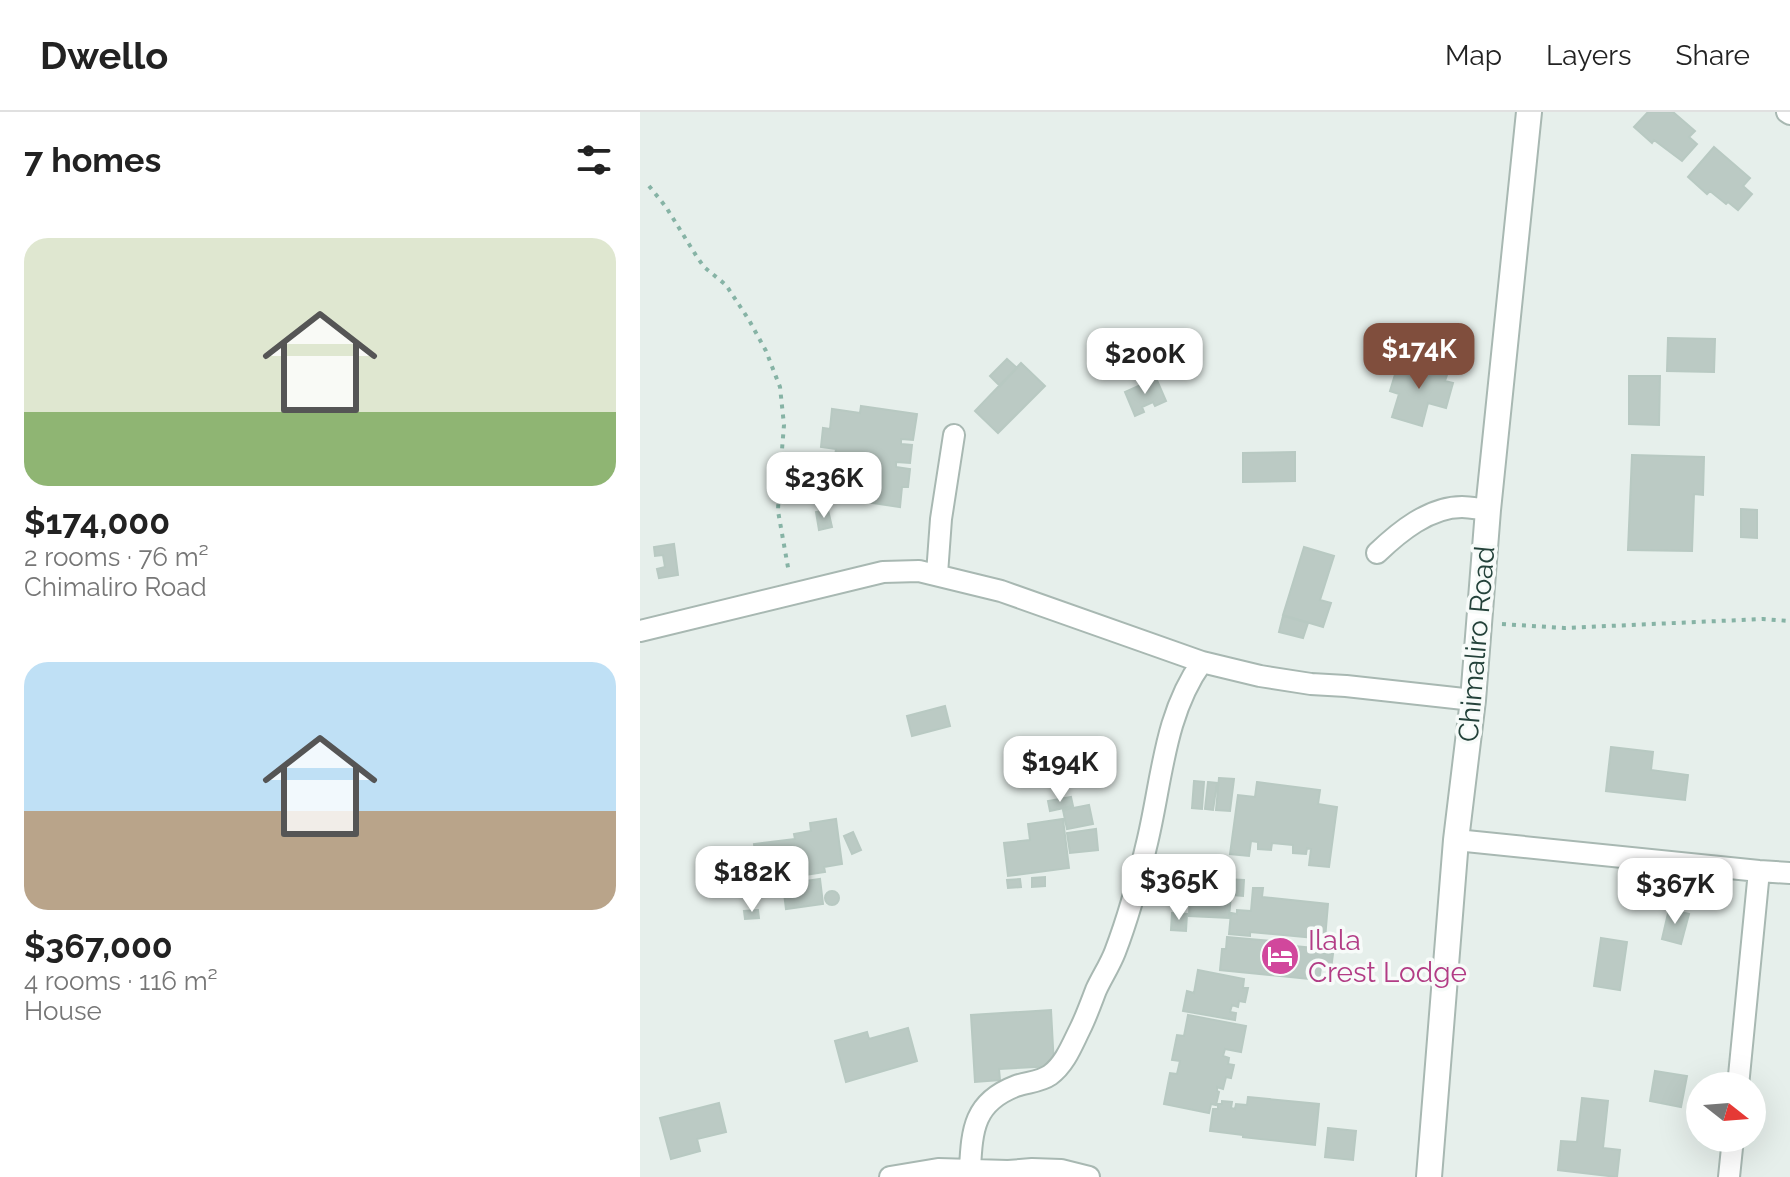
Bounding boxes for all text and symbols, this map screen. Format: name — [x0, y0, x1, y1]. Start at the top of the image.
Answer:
text: Dwello — [40, 33, 168, 78]
text: Map — [1445, 39, 1502, 72]
text: Layers — [1546, 39, 1632, 72]
text: Share — [1676, 39, 1750, 72]
icon: filters — [572, 138, 616, 182]
text: 7 homes — [24, 140, 161, 180]
icon: home — [248, 290, 392, 434]
pin: $174K — [1363, 323, 1475, 391]
pin: $200K — [1089, 328, 1201, 396]
text: $174K — [1381, 334, 1457, 364]
text: $200K — [1105, 339, 1185, 369]
pin: $236K — [768, 452, 880, 520]
text: $236K — [785, 463, 863, 493]
text: $174,000 — [24, 502, 170, 542]
text: 2 rooms · 76 m² — [24, 542, 209, 572]
street label: Chimaliro Road — [1451, 545, 1502, 743]
text: Chimaliro Road — [24, 572, 207, 602]
icon: home — [248, 714, 392, 858]
pin: $194K — [1004, 736, 1116, 804]
text: $194K — [1022, 747, 1098, 777]
pin: $182K — [696, 846, 808, 914]
pin: $365K — [1123, 854, 1235, 922]
text: $182K — [713, 857, 791, 887]
pin: $367K — [1619, 858, 1731, 926]
text: $365K — [1140, 865, 1218, 895]
text: $367K — [1636, 869, 1714, 899]
place label: Ilala Crest Lodge — [1308, 924, 1467, 989]
text: $367,000 — [24, 926, 173, 966]
hotel icon: Ilala Crest Lodge — [1259, 935, 1301, 977]
text: 4 rooms · 116 m² — [24, 966, 218, 996]
text: House — [24, 996, 102, 1026]
north arrow — [1686, 1072, 1766, 1152]
map controls — [1686, 1072, 1766, 1152]

